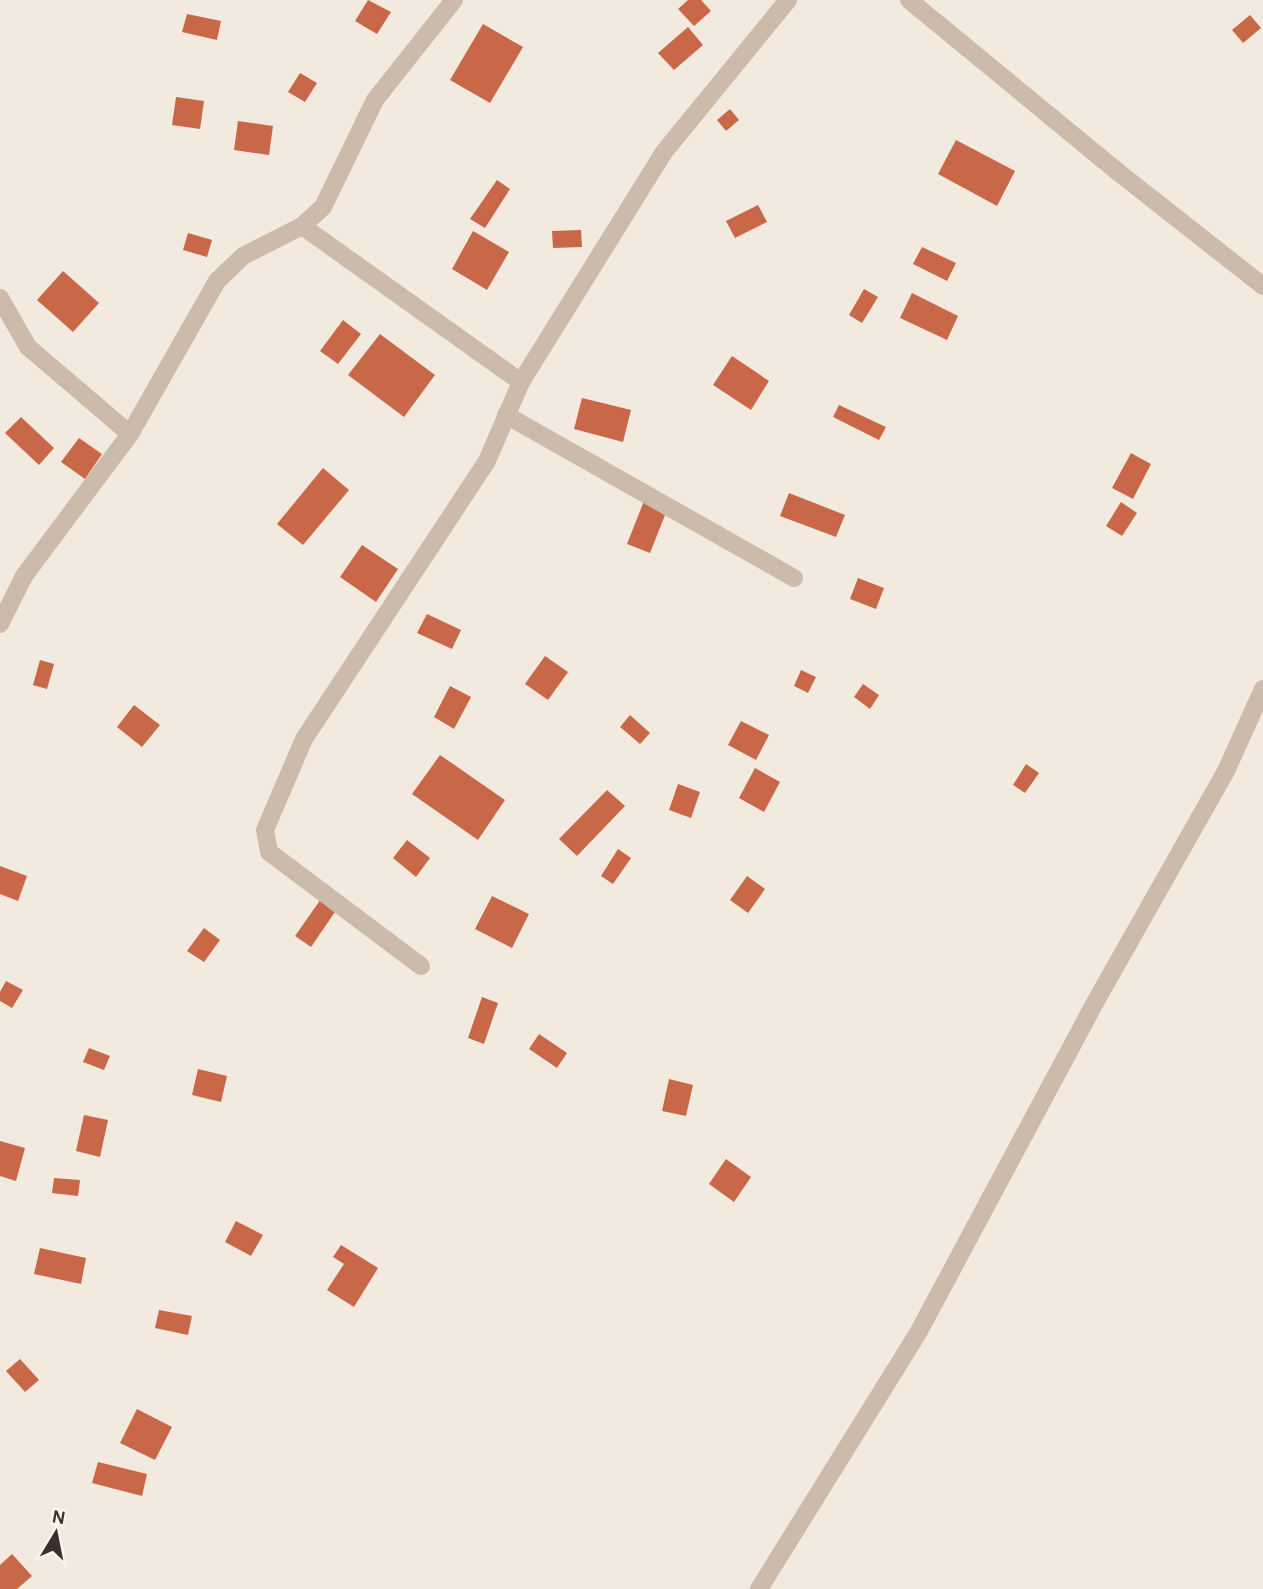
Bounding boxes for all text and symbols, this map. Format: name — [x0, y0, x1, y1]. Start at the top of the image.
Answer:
north arrow — [21, 1498, 91, 1568]
text: N — [50, 1505, 67, 1529]

